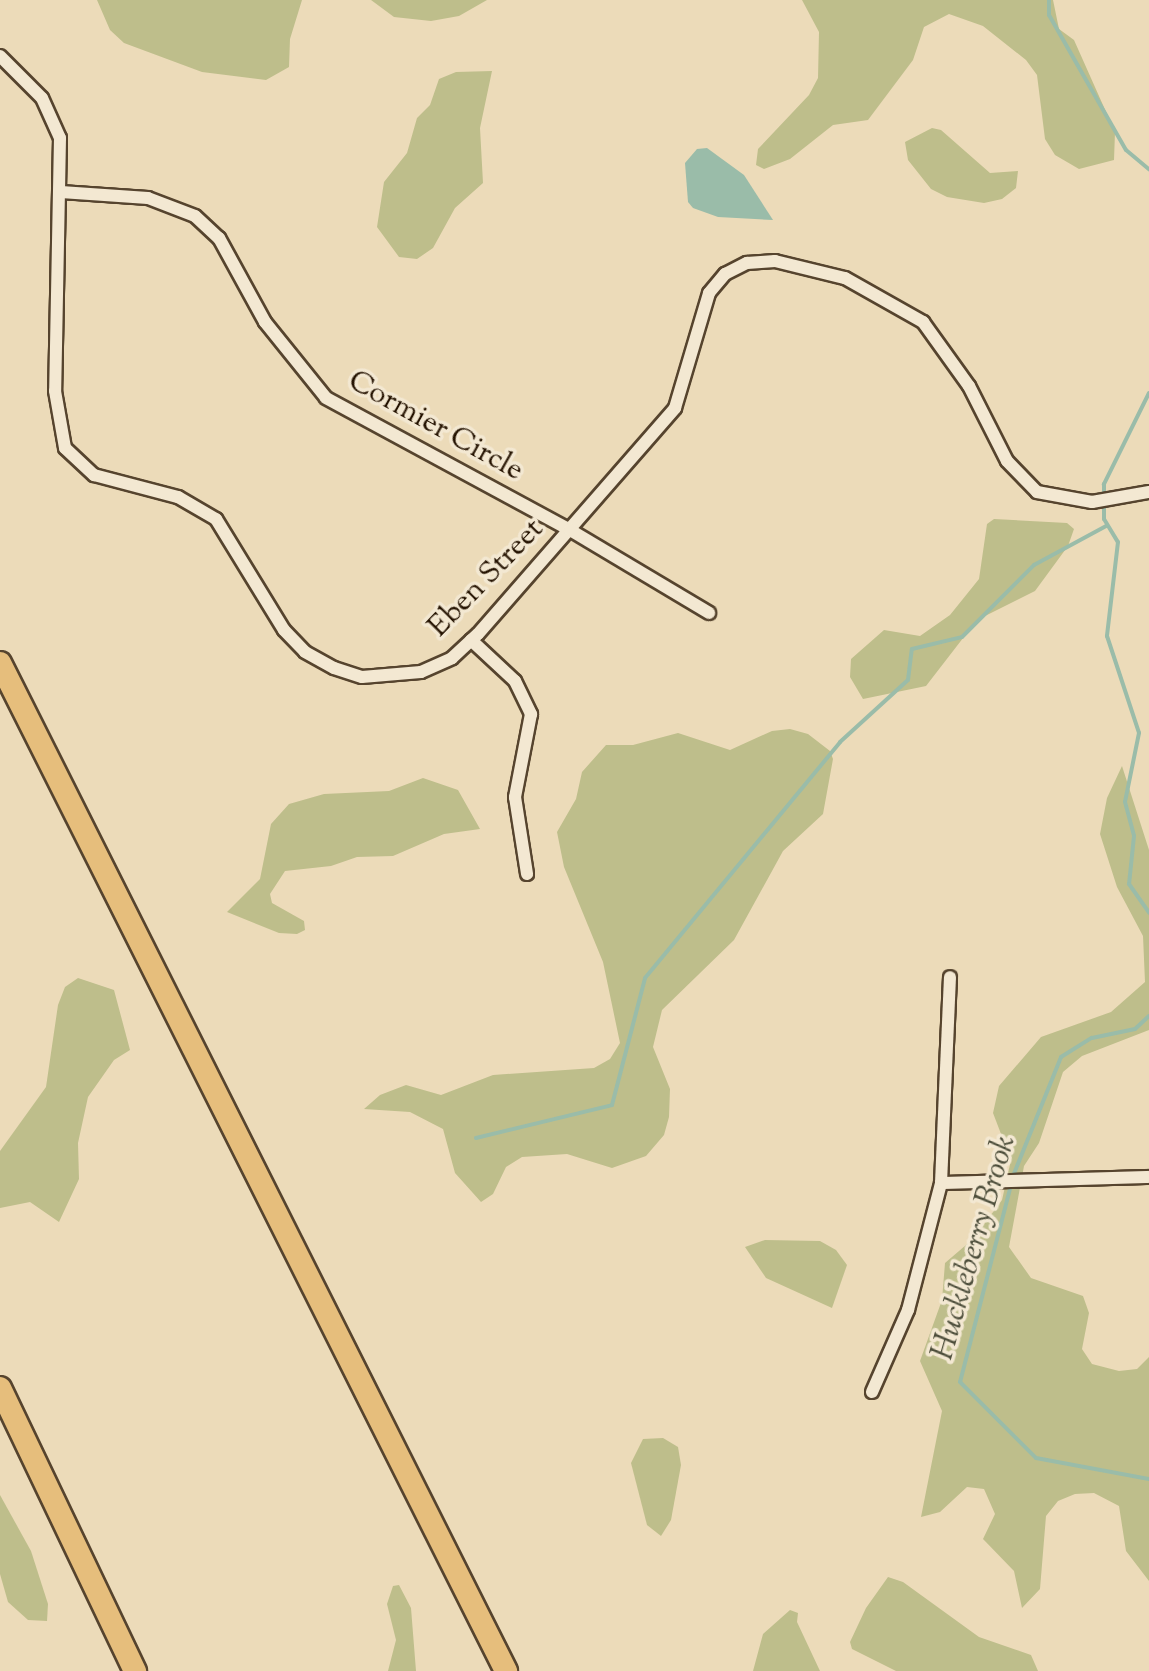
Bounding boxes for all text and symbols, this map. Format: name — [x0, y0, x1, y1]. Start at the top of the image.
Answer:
street label: Cormier Circle — [341, 364, 529, 490]
street label: Eben Street — [422, 512, 552, 646]
water label: Huckleberry Brook — [925, 1131, 1025, 1365]

